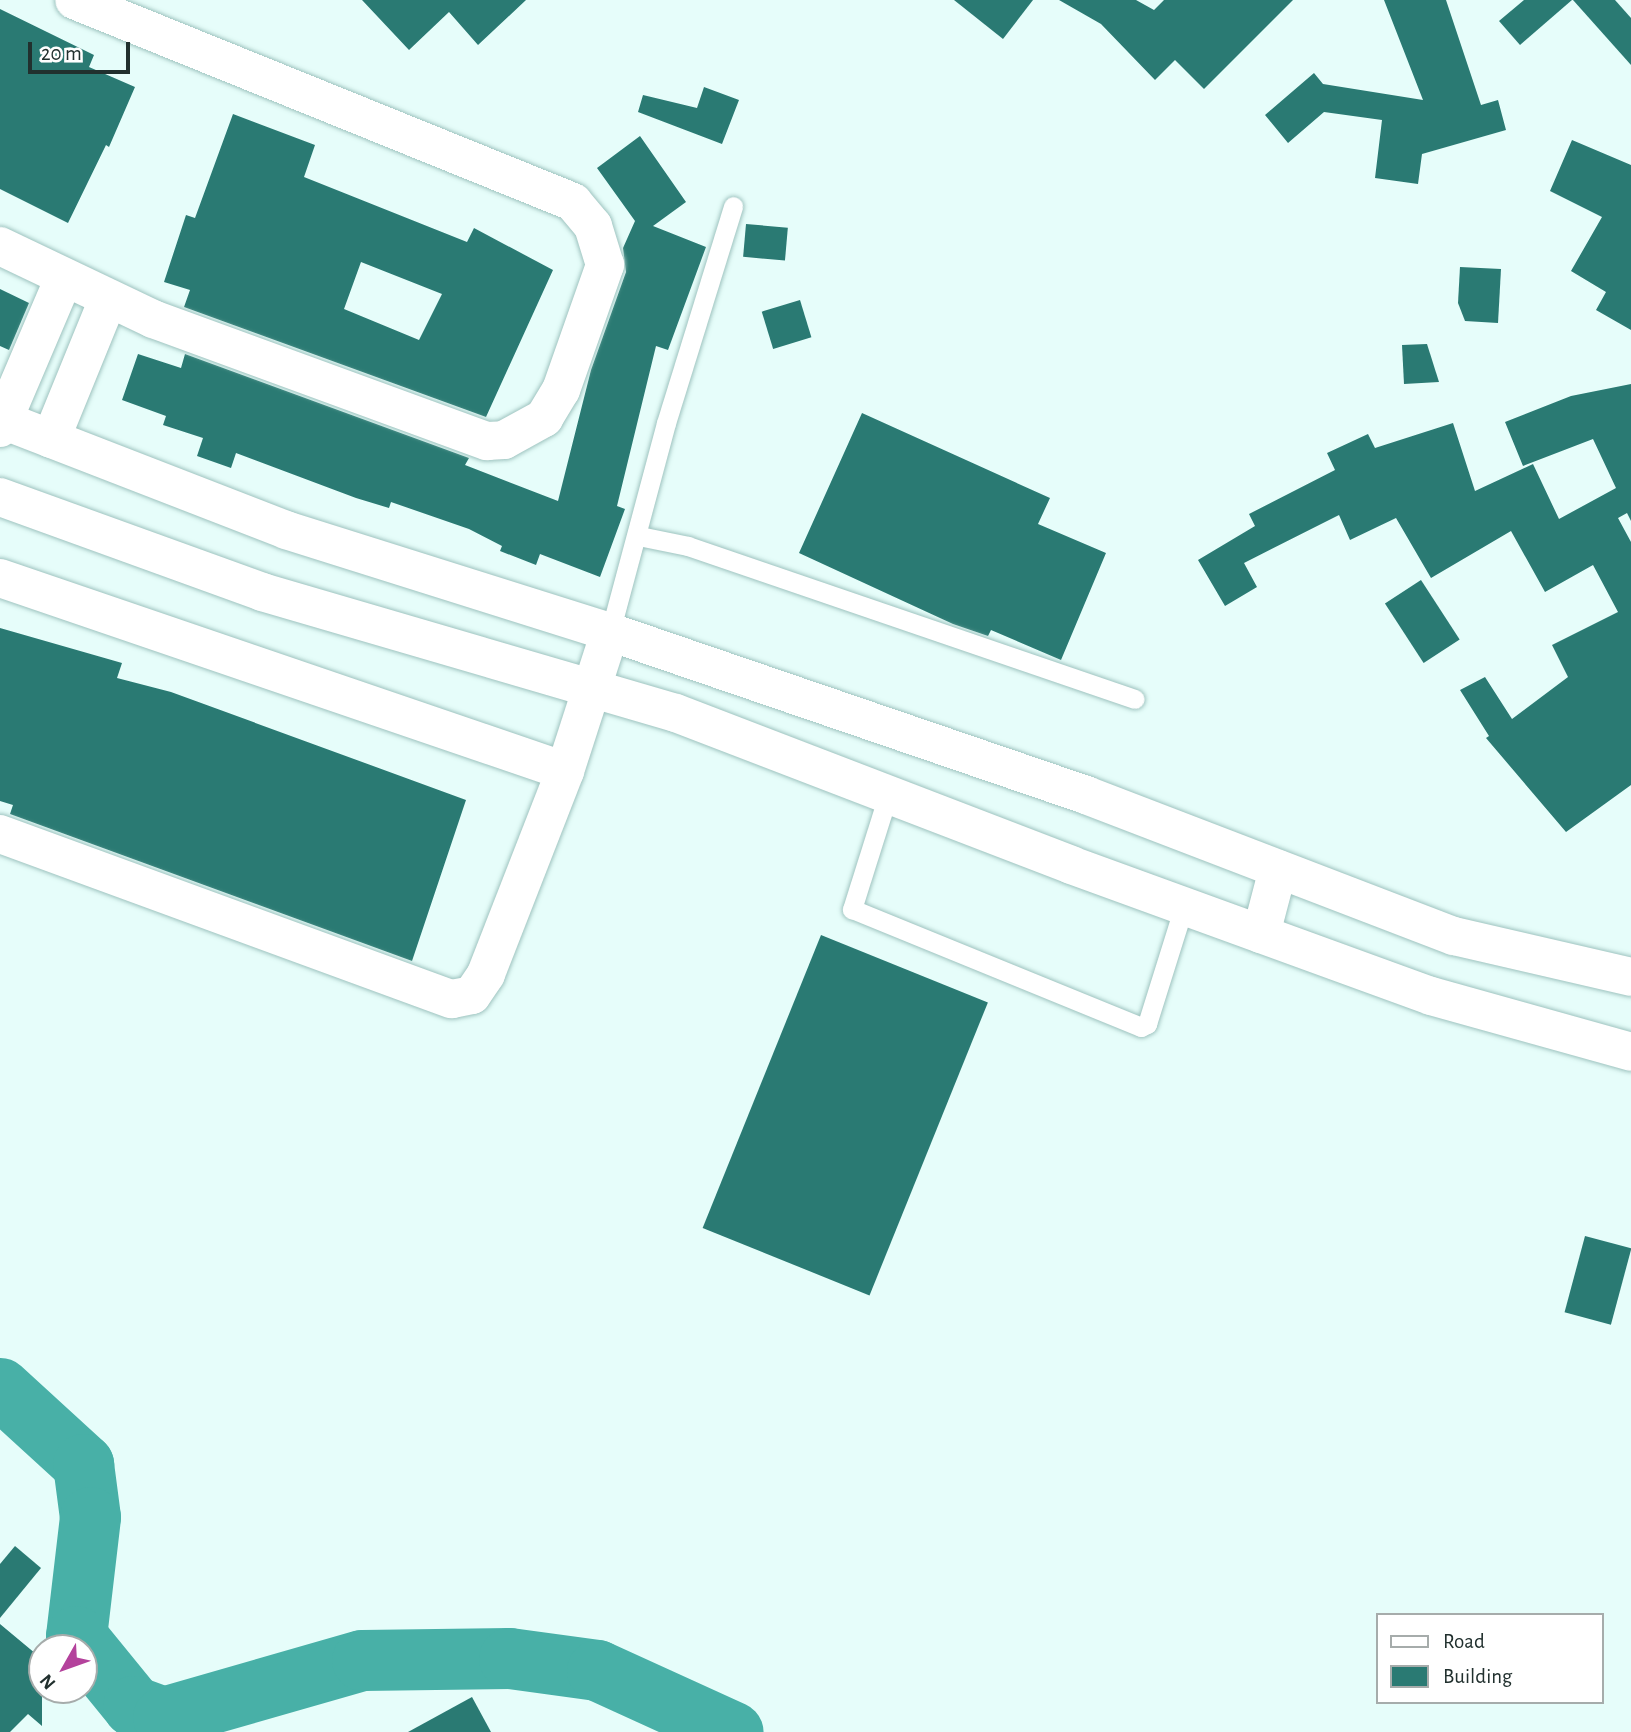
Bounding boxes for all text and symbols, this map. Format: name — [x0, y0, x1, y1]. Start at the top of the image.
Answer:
scale bar — [32, 28, 133, 72]
text: 20 m — [41, 43, 82, 64]
legend — [1376, 1613, 1603, 1704]
text: Road — [1443, 1631, 1485, 1652]
north arrow — [28, 1634, 98, 1704]
text: Building — [1443, 1666, 1512, 1687]
text: N — [37, 1670, 60, 1693]

